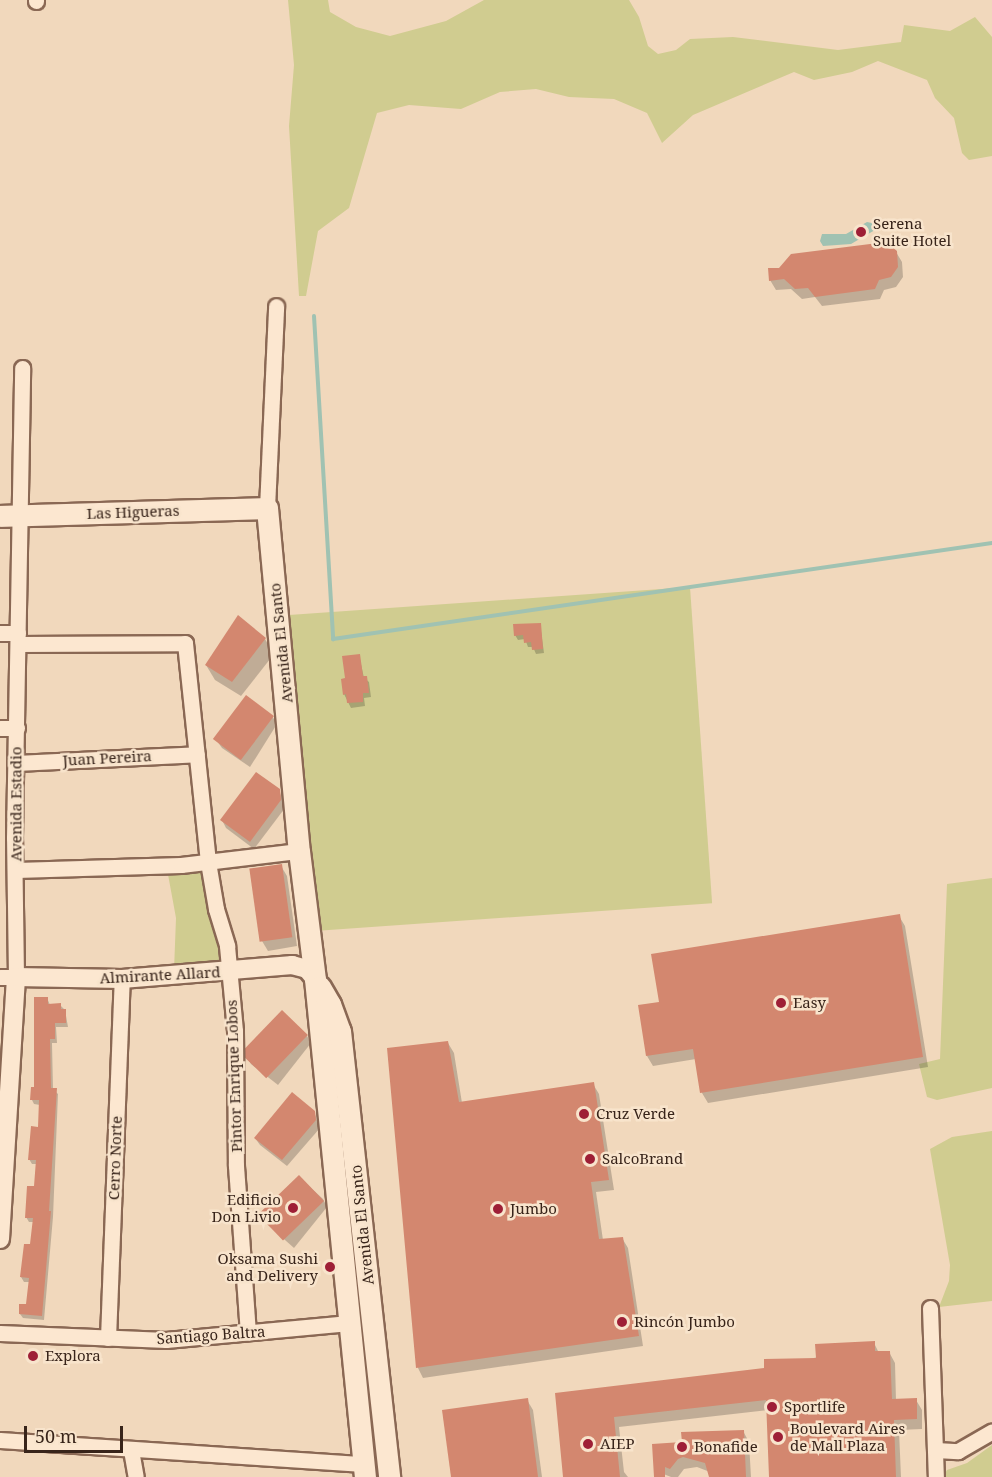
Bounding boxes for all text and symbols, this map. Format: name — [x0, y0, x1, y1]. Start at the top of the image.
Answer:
place label: Serena Suite Hotel — [873, 214, 951, 249]
marker: Serena Suite Hotel — [854, 225, 868, 239]
street label: Las Higueras — [86, 501, 180, 523]
street label: Avenida El Santo — [266, 582, 296, 704]
street label: Avenida Estadio — [7, 747, 25, 861]
street label: Juan Pereira — [62, 747, 152, 769]
street label: Almirante Allard — [99, 963, 221, 987]
place label: Easy — [793, 994, 826, 1012]
marker: Easy — [774, 996, 788, 1010]
street label: Pintor Enrique Lobos — [222, 999, 246, 1153]
place label: Cruz Verde — [596, 1105, 675, 1123]
marker: Cruz Verde — [577, 1107, 591, 1121]
street label: Cerro Norte — [105, 1116, 125, 1200]
place label: SalcoBrand — [602, 1150, 683, 1168]
marker: SalcoBrand — [583, 1152, 597, 1166]
street label: Avenida El Santo — [347, 1164, 377, 1286]
place label: Edificio Don Livio — [212, 1190, 281, 1225]
place label: Jumbo — [510, 1200, 557, 1218]
marker: Edificio Don Livio — [286, 1201, 300, 1215]
marker: Jumbo — [491, 1202, 505, 1216]
place label: Oksama Sushi and Delivery — [218, 1249, 318, 1284]
marker: Oksama Sushi and Delivery — [323, 1260, 337, 1274]
place label: Rincón Jumbo — [634, 1313, 735, 1331]
marker: Rincón Jumbo — [615, 1315, 629, 1329]
street label: Santiago Baltra — [156, 1322, 266, 1348]
place label: Explora — [45, 1347, 101, 1365]
marker: Explora — [26, 1349, 40, 1363]
place label: Sportlife — [784, 1398, 845, 1416]
marker: Sportlife — [765, 1400, 779, 1414]
scale bar — [27, 1414, 126, 1452]
place label: Boulevard Aires de Mall Plaza — [790, 1419, 905, 1454]
text: 50 m — [35, 1424, 77, 1448]
marker: Boulevard Aires de Mall Plaza — [771, 1430, 785, 1444]
place label: AIEP — [600, 1435, 634, 1453]
marker: AIEP — [581, 1437, 595, 1451]
place label: Bonafide — [694, 1438, 758, 1456]
marker: Bonafide — [675, 1440, 689, 1454]

